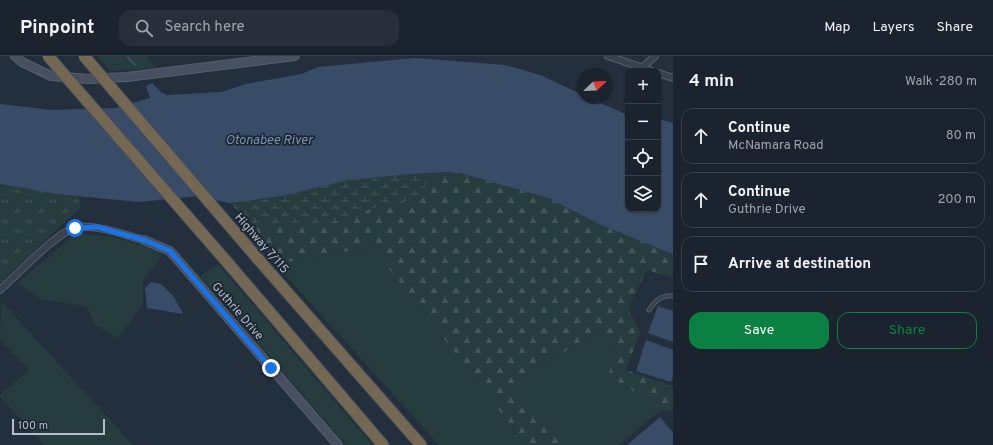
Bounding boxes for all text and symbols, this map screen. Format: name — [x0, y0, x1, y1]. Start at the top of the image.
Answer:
search box — [119, 10, 399, 46]
text: Pinpoint — [20, 16, 95, 40]
icon: search — [133, 17, 155, 39]
text: Search here — [165, 18, 245, 37]
text: Map — [824, 19, 850, 36]
text: Layers — [872, 19, 914, 36]
text: Share — [936, 19, 973, 36]
north arrow — [577, 68, 613, 104]
map controls — [625, 68, 661, 212]
button: + — [625, 68, 661, 104]
text: 4 min — [689, 71, 734, 93]
text: Walk · 280 m — [905, 74, 977, 90]
button: − — [625, 104, 661, 140]
text: Continue — [728, 119, 790, 138]
icon: ahead — [690, 125, 712, 147]
text: 80 m — [946, 128, 976, 144]
water label: Otonabee River — [225, 133, 314, 149]
text: McNamara Road — [728, 138, 824, 154]
button: locate — [625, 140, 661, 176]
button: layers — [625, 176, 661, 212]
text: Continue — [728, 183, 790, 202]
icon: ahead — [690, 189, 712, 211]
text: 200 m — [937, 192, 976, 208]
text: Guthrie Drive — [728, 202, 806, 218]
street label: Highway 7/115 — [230, 210, 292, 277]
route start — [66, 219, 84, 237]
icon: arrive — [690, 253, 712, 275]
text: Arrive at destination — [728, 255, 871, 274]
street label: Guthrie Drive — [208, 279, 267, 344]
button: Save — [689, 312, 829, 349]
button: Share — [837, 312, 977, 349]
route end — [262, 359, 280, 377]
scale bar — [12, 417, 105, 436]
text: 100 m — [18, 419, 48, 433]

